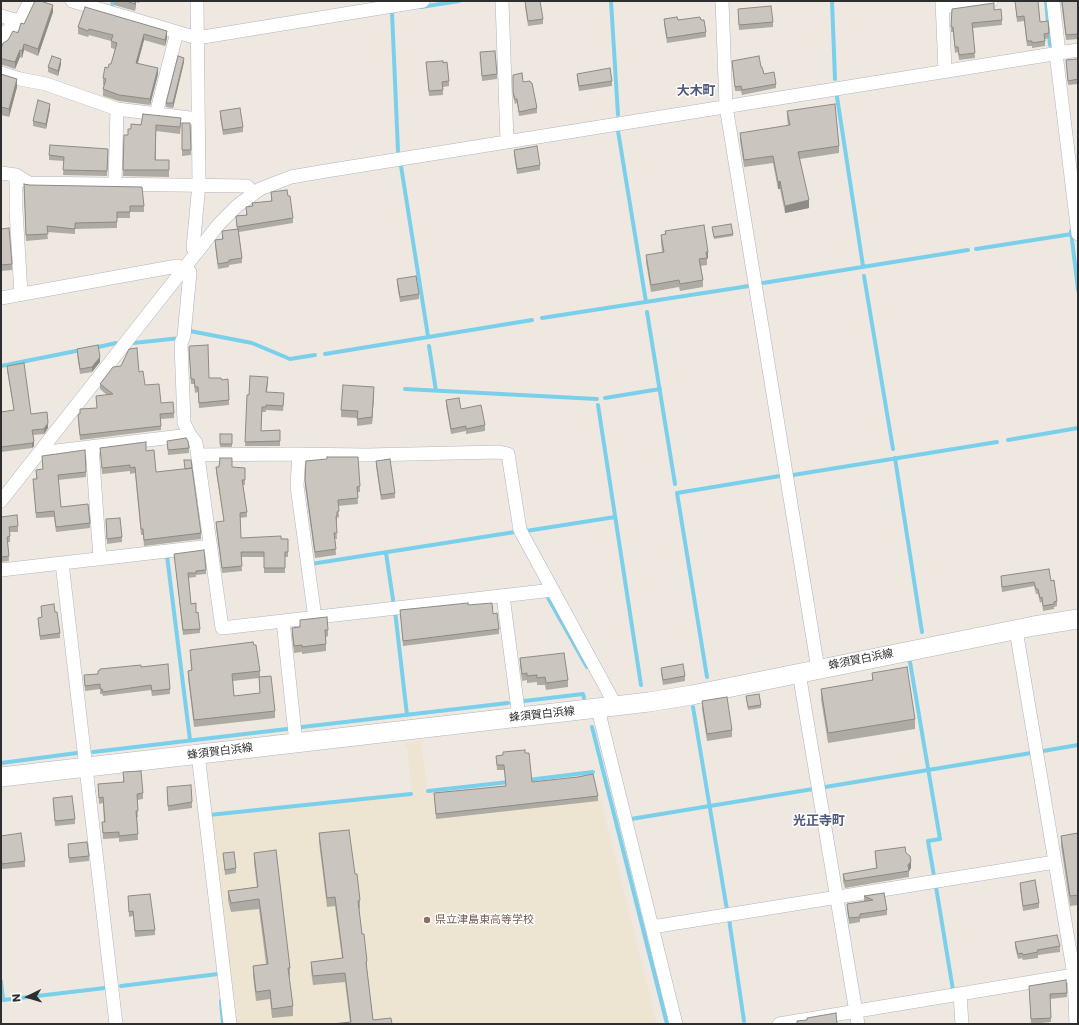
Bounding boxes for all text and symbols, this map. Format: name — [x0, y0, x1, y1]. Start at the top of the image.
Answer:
district label: 大木町 — [677, 84, 715, 100]
street label: 蜂須賀白浜線 — [827, 647, 895, 673]
street label: 蜂須賀白浜線 — [508, 705, 576, 725]
street label: 蜂須賀白浜線 — [186, 741, 254, 763]
district label: 光正寺町 — [793, 814, 845, 830]
place label: 県立津島東高等学校 — [435, 913, 534, 927]
marker: 県立津島東高等学校 — [422, 915, 432, 925]
north arrow — [8, 977, 48, 1017]
text: N — [8, 993, 24, 1003]

